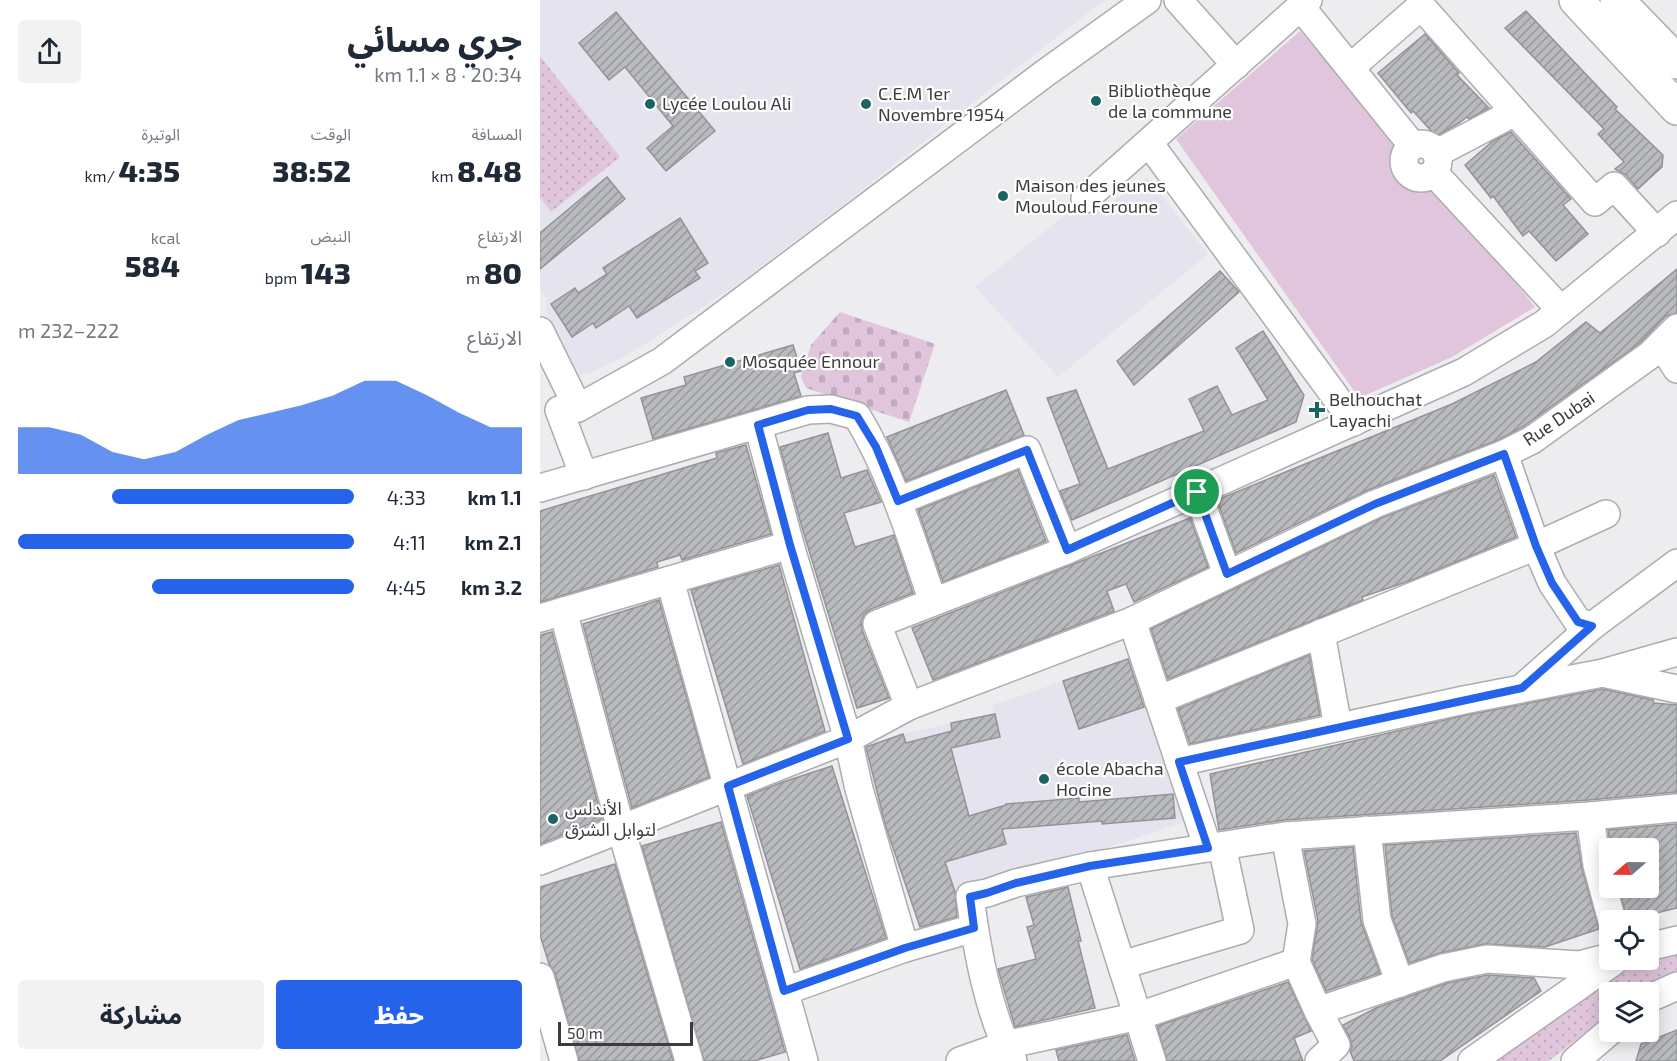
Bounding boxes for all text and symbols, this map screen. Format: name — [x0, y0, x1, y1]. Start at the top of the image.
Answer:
text: جري مسائي — [347, 19, 522, 59]
button: share — [18, 20, 81, 83]
text: 20:34 · 8 × 1.1 km — [374, 62, 522, 86]
place label: Bibliothèque de la commune — [1108, 79, 1232, 122]
place label: C.E.M 1er Novembre 1954 — [878, 82, 1005, 125]
place label: Lycée Loulou Ali — [662, 92, 792, 114]
marker: Bibliothèque de la commune — [1089, 94, 1103, 108]
marker: Lycée Loulou Ali — [643, 97, 657, 111]
marker: C.E.M 1er Novembre 1954 — [859, 97, 873, 111]
text: الوتيرة — [142, 124, 180, 143]
text: الوقت — [311, 124, 351, 143]
text: المسافة — [472, 124, 522, 143]
text: 4:35 — [118, 152, 180, 188]
text: 38:52 — [272, 152, 351, 188]
text: 8.48 — [457, 152, 522, 188]
text: /km — [84, 166, 118, 185]
text: km — [431, 166, 457, 185]
place label: Maison des jeunes Mouloud Feroune — [1015, 174, 1166, 217]
marker: Maison des jeunes Mouloud Feroune — [996, 189, 1010, 203]
text: النبض — [310, 226, 351, 245]
text: الارتفاع — [478, 226, 522, 245]
text: kcal — [151, 228, 180, 247]
text: 584 — [125, 247, 180, 283]
text: 143 — [301, 254, 351, 290]
text: 80 — [484, 254, 522, 290]
text: bpm — [265, 268, 301, 287]
text: m — [466, 268, 484, 287]
text: 222–232 m — [18, 318, 119, 342]
text: الارتفاع — [467, 325, 522, 349]
place label: Mosquée Ennour — [742, 350, 880, 372]
marker: Mosquée Ennour — [723, 355, 737, 369]
street label: Rue Dubai — [1518, 386, 1599, 450]
place label: Belhouchat Layachi — [1329, 388, 1422, 431]
marker: Belhouchat Layachi — [1310, 403, 1324, 417]
pin — [1171, 466, 1222, 517]
icon: arrive — [1180, 475, 1213, 508]
text: 4:33 — [387, 485, 426, 509]
text: 1.1 km — [468, 485, 522, 509]
text: 4:11 — [393, 530, 426, 554]
text: 2.1 km — [465, 530, 522, 554]
text: 4:45 — [386, 575, 426, 599]
text: 3.2 km — [461, 575, 522, 599]
place label: école Abacha Hocine — [1056, 757, 1164, 800]
marker: école Abacha Hocine — [1037, 772, 1051, 786]
place label: الأندلس لتوابل الشرق — [565, 797, 656, 841]
marker: الأندلس لتوابل الشرق — [546, 812, 560, 826]
north arrow — [1599, 838, 1659, 898]
map controls — [1599, 838, 1659, 1042]
button: locate — [1599, 910, 1659, 970]
button: مشاركة — [18, 980, 264, 1049]
button: حفظ — [276, 980, 522, 1049]
button: layers — [1599, 982, 1659, 1042]
scale bar — [558, 1019, 693, 1046]
text: 50 m — [567, 1023, 603, 1042]

